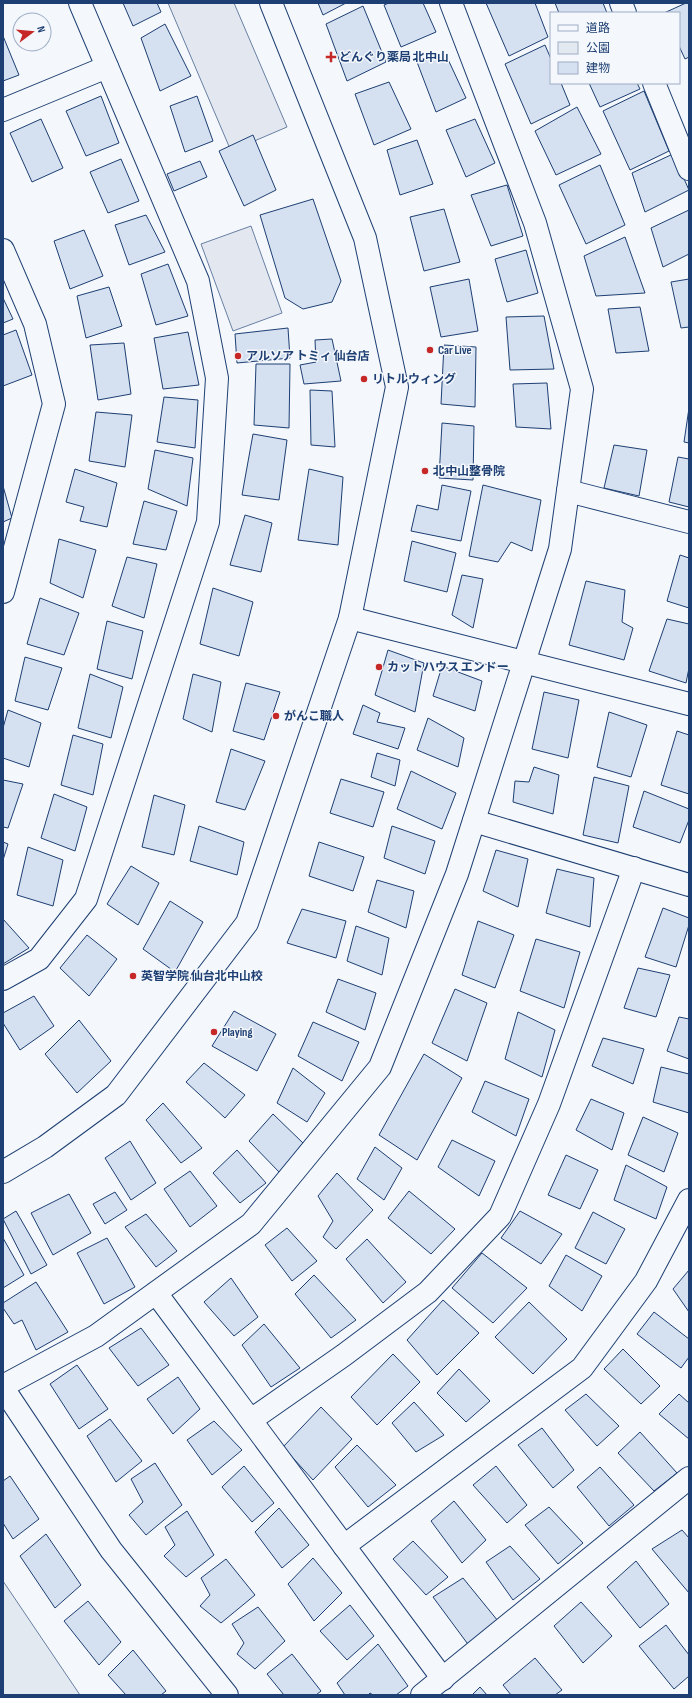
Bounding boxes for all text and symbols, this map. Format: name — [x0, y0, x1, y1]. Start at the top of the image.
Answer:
north arrow — [12, 12, 52, 52]
legend — [550, 12, 680, 84]
text: 道路 — [586, 21, 610, 36]
text: N — [34, 25, 48, 34]
text: 公園 — [586, 41, 610, 56]
place label: どんぐり薬局 北中山 — [339, 50, 449, 65]
marker: どんぐり薬局 北中山 — [326, 52, 336, 62]
text: 建物 — [586, 61, 610, 76]
place label: Car Live — [438, 343, 472, 358]
marker: Car Live — [425, 345, 435, 355]
place label: アルソア トミィ 仙台店 — [246, 349, 370, 364]
marker: アルソア トミィ 仙台店 — [233, 351, 243, 361]
place label: リトルウィング — [372, 372, 456, 387]
marker: リトルウィング — [359, 374, 369, 384]
place label: 北中山整骨院 — [433, 464, 505, 479]
marker: 北中山整骨院 — [420, 466, 430, 476]
place label: カットハウス エンドー — [387, 660, 509, 675]
marker: カットハウス エンドー — [374, 662, 384, 672]
place label: がんこ職人 — [284, 709, 344, 724]
marker: がんこ職人 — [271, 711, 281, 721]
place label: 英智学院 仙台北中山校 — [141, 969, 263, 984]
marker: 英智学院 仙台北中山校 — [128, 971, 138, 981]
place label: Playing — [222, 1025, 253, 1040]
marker: Playing — [209, 1027, 219, 1037]

